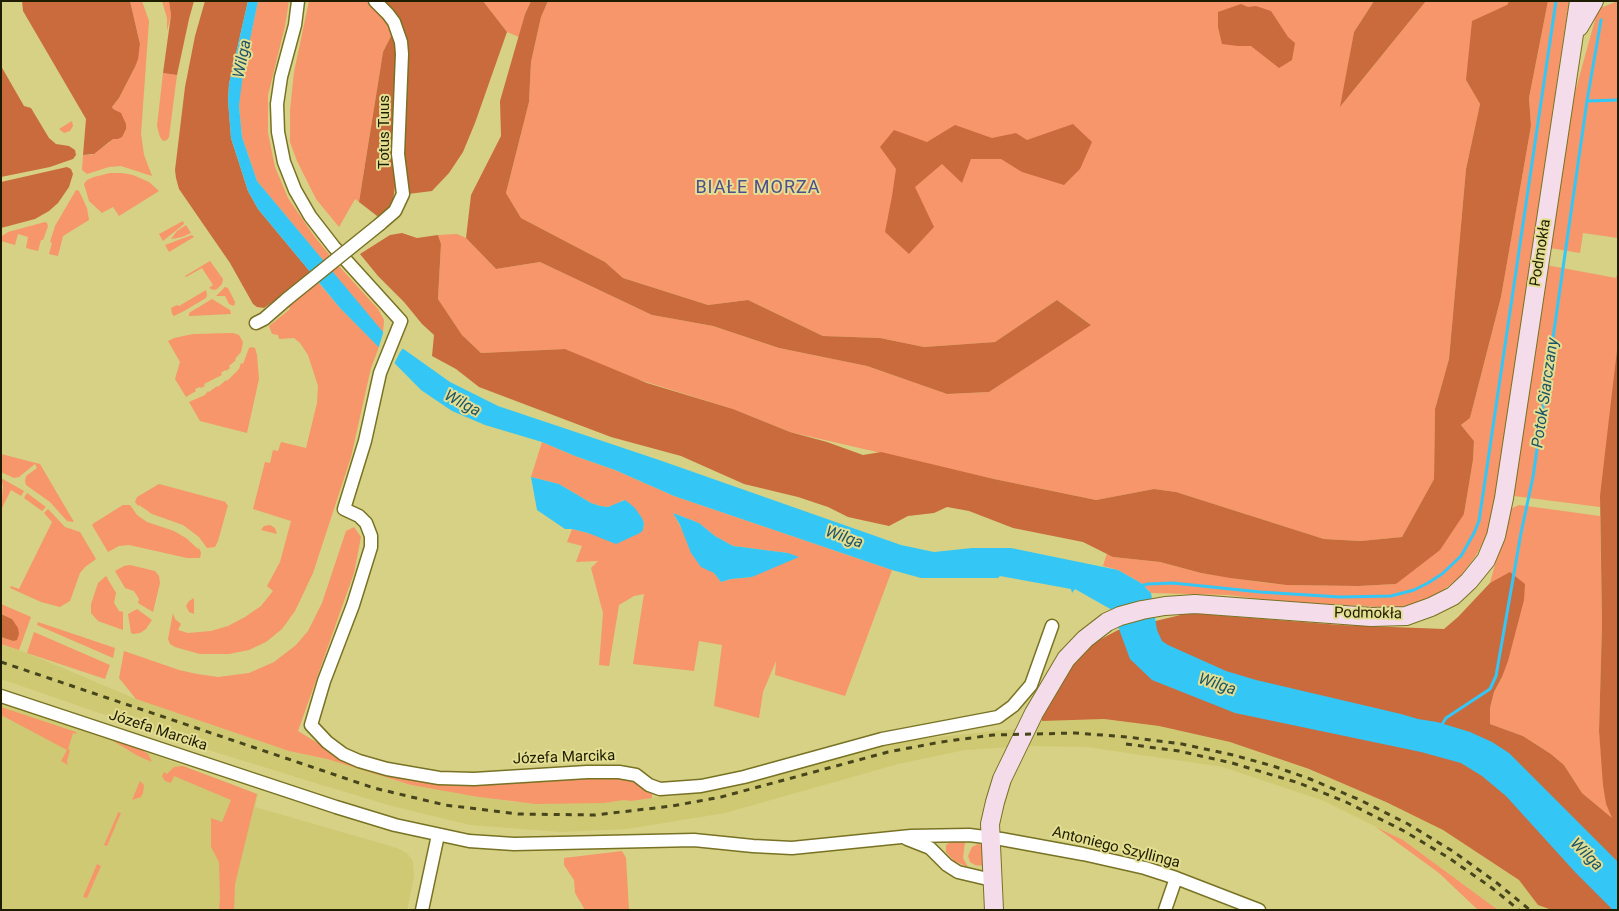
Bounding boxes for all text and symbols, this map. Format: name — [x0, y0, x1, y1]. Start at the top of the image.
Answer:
water label: Wilga — [230, 38, 256, 80]
street label: Totus Tuus — [376, 95, 394, 169]
district label: BIAŁE MORZA — [694, 177, 822, 199]
street label: Podmokła — [1527, 218, 1555, 288]
water label: Potok Siarczany — [1529, 337, 1563, 449]
water label: Wilga — [441, 386, 483, 422]
water label: Wilga — [823, 523, 865, 553]
street label: Podmokła — [1334, 604, 1402, 624]
water label: Wilga — [1196, 670, 1238, 700]
street label: Józefa Marcika — [106, 707, 210, 755]
street label: Józefa Marcika — [512, 747, 616, 769]
street label: Antoniego Szyllinga — [1050, 823, 1182, 873]
water label: Wilga — [1566, 835, 1606, 875]

